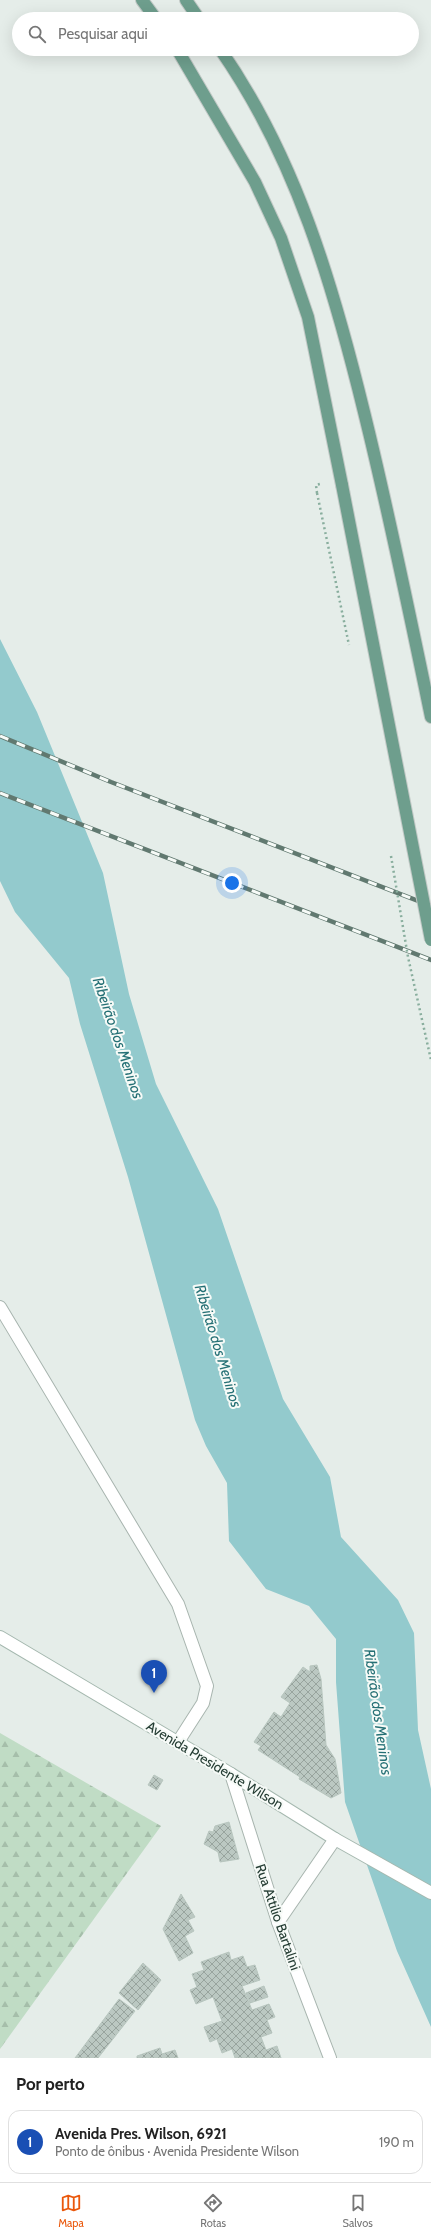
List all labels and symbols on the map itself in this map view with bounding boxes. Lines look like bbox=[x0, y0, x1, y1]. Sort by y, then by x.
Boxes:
your location bbox=[222, 873, 242, 893]
water label: Ribeirão dos Meninos bbox=[89, 975, 147, 1101]
water label: Ribeirão dos Meninos bbox=[191, 1282, 245, 1410]
water label: Ribeirão dos Meninos bbox=[360, 1648, 396, 1776]
pin: 1 bbox=[141, 1660, 167, 1693]
street label: Avenida Presidente Wilson bbox=[143, 1717, 287, 1813]
street label: Rua Attilio Bartalini bbox=[251, 1861, 305, 1973]

